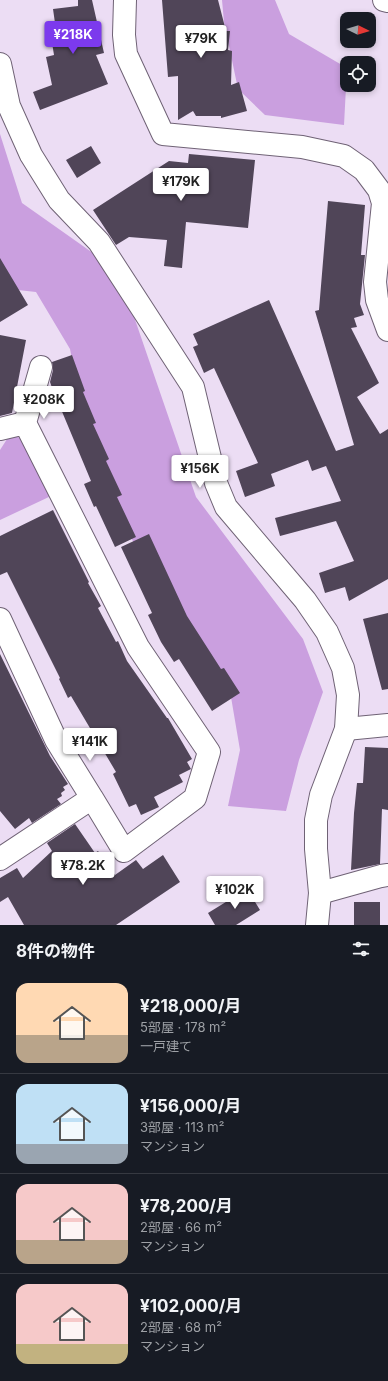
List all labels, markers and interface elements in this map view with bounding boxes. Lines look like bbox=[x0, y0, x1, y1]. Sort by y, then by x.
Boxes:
north arrow bbox=[340, 12, 376, 48]
map controls bbox=[340, 12, 376, 92]
pin: ¥218K bbox=[45, 21, 101, 55]
pin: ¥79K bbox=[177, 25, 225, 59]
text: ¥218K bbox=[53, 26, 93, 42]
text: ¥79K bbox=[185, 30, 217, 46]
button: locate bbox=[340, 56, 376, 92]
pin: ¥179K bbox=[153, 168, 209, 202]
text: ¥179K bbox=[162, 173, 200, 189]
pin: ¥208K bbox=[16, 386, 72, 420]
text: ¥208K bbox=[23, 391, 65, 407]
pin: ¥156K bbox=[172, 455, 228, 489]
text: ¥156K bbox=[180, 460, 220, 476]
pin: ¥141K bbox=[62, 728, 118, 762]
text: ¥141K bbox=[72, 733, 108, 749]
pin: ¥78.2K bbox=[50, 852, 116, 886]
text: ¥78.2K bbox=[61, 857, 105, 873]
pin: ¥102K bbox=[207, 876, 263, 910]
text: ¥102K bbox=[215, 881, 255, 897]
icon: filters bbox=[350, 938, 372, 960]
text: 8件の物件 bbox=[16, 941, 95, 961]
text: ¥218,000/月 bbox=[140, 996, 242, 1016]
icon: home bbox=[48, 999, 96, 1047]
text: 5部屋 · 178 m² bbox=[140, 1019, 226, 1035]
text: 一戸建て bbox=[140, 1038, 192, 1054]
text: ¥156,000/月 bbox=[140, 1096, 242, 1116]
icon: home bbox=[48, 1100, 96, 1148]
text: 3部屋 · 113 m² bbox=[140, 1119, 224, 1135]
text: マンション bbox=[140, 1138, 205, 1154]
text: ¥78,200/月 bbox=[140, 1196, 233, 1216]
icon: home bbox=[48, 1200, 96, 1248]
text: 2部屋 · 66 m² bbox=[140, 1219, 222, 1235]
text: マンション bbox=[140, 1238, 205, 1254]
text: ¥102,000/月 bbox=[140, 1296, 242, 1316]
icon: home bbox=[48, 1300, 96, 1348]
text: 2部屋 · 68 m² bbox=[140, 1319, 222, 1335]
text: マンション bbox=[140, 1338, 205, 1354]

